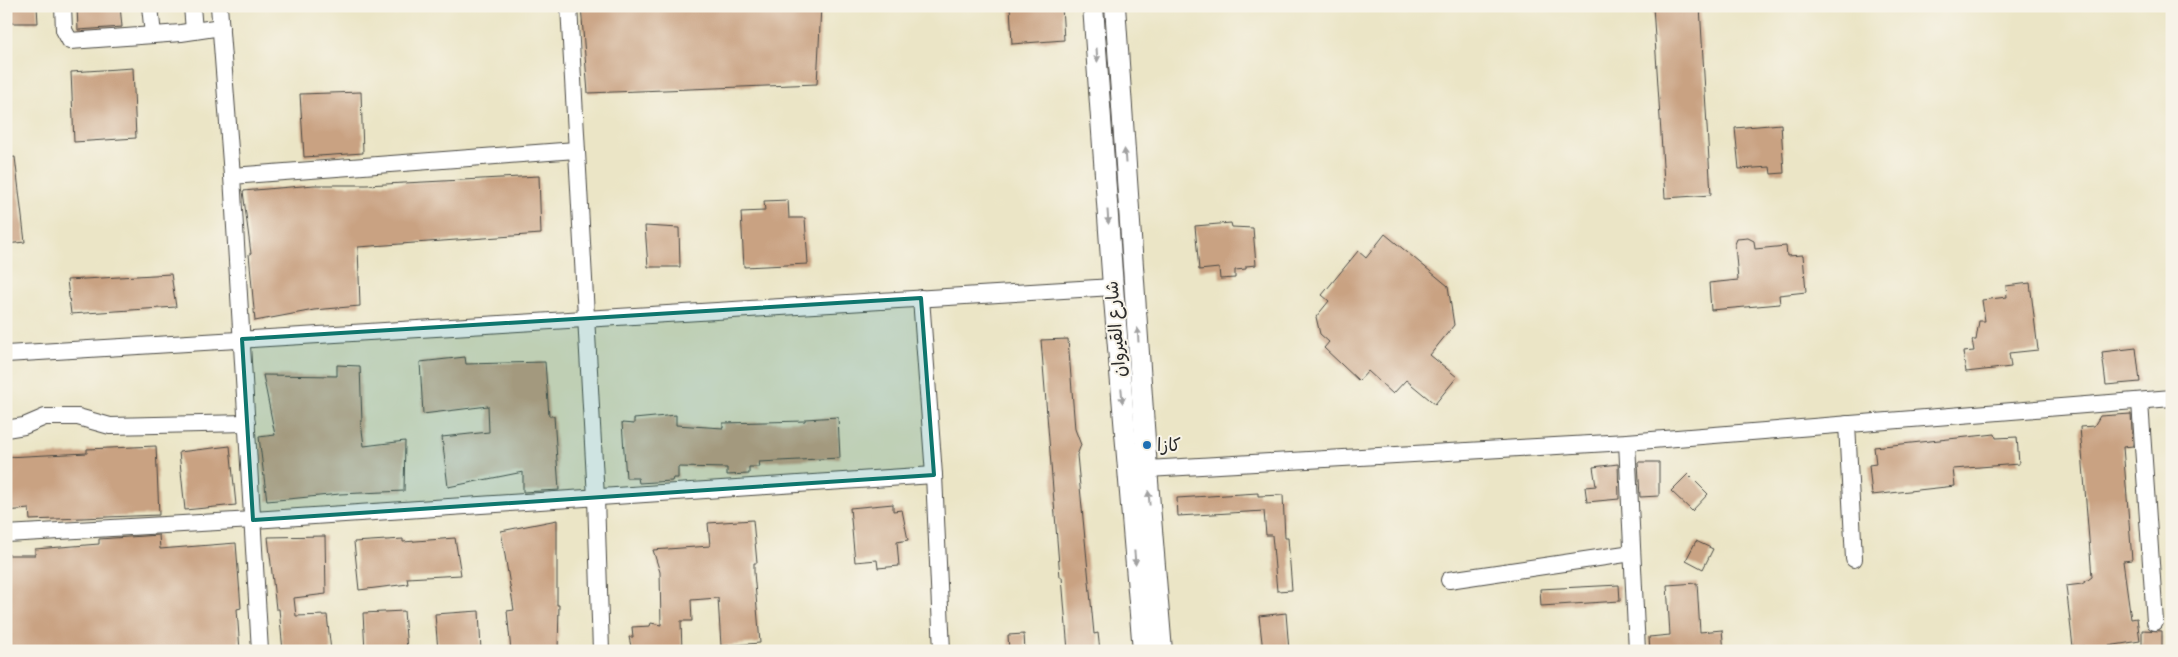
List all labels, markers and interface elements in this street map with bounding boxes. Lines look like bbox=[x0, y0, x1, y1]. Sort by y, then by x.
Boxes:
one-way arrow bbox=[1093, 47, 1101, 63]
one-way arrow bbox=[1121, 148, 1129, 164]
one-way arrow bbox=[1104, 209, 1112, 225]
street label: شارع القيروان bbox=[1100, 280, 1132, 378]
one-way arrow bbox=[1133, 327, 1141, 343]
one-way arrow bbox=[1118, 389, 1126, 405]
place label: كازا bbox=[1157, 434, 1181, 457]
marker: كازا bbox=[1141, 439, 1153, 451]
one-way arrow bbox=[1145, 489, 1153, 505]
one-way arrow bbox=[1131, 551, 1139, 567]

